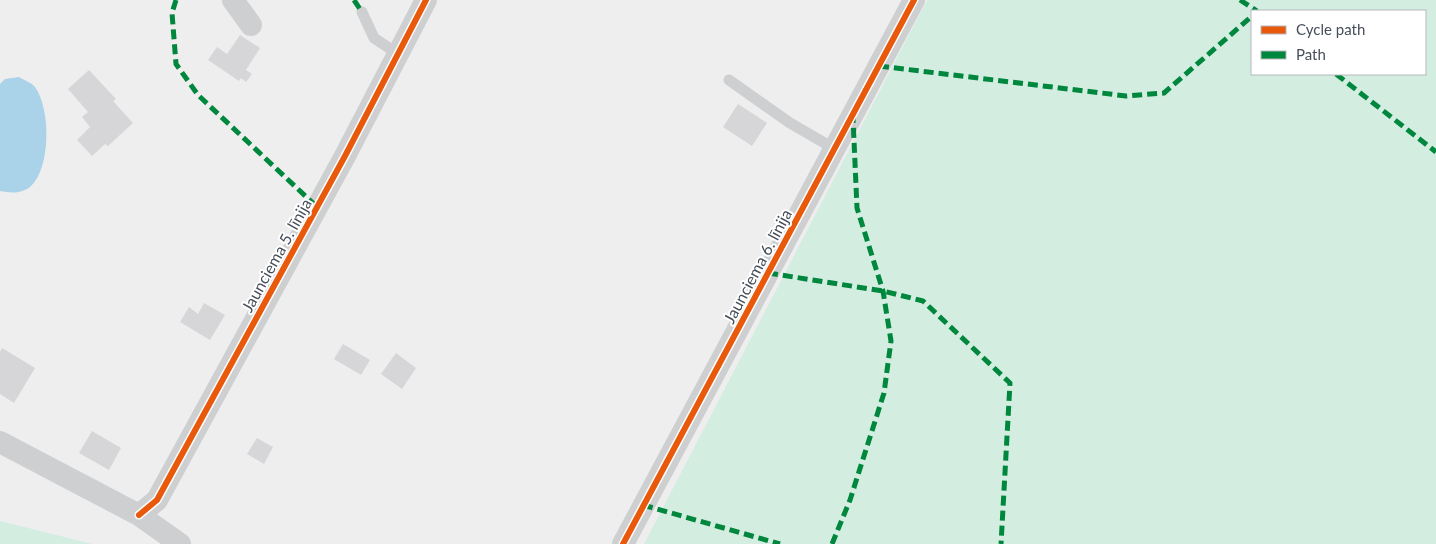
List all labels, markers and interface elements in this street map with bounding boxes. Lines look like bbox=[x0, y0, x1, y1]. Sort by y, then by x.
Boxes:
legend bbox=[1251, 10, 1426, 75]
text: Cycle path bbox=[1296, 20, 1365, 38]
text: Path bbox=[1296, 45, 1326, 63]
street label: Jaunciema 5. līnija bbox=[237, 195, 315, 315]
street label: Jaunciema 6. līnija bbox=[719, 206, 795, 326]

